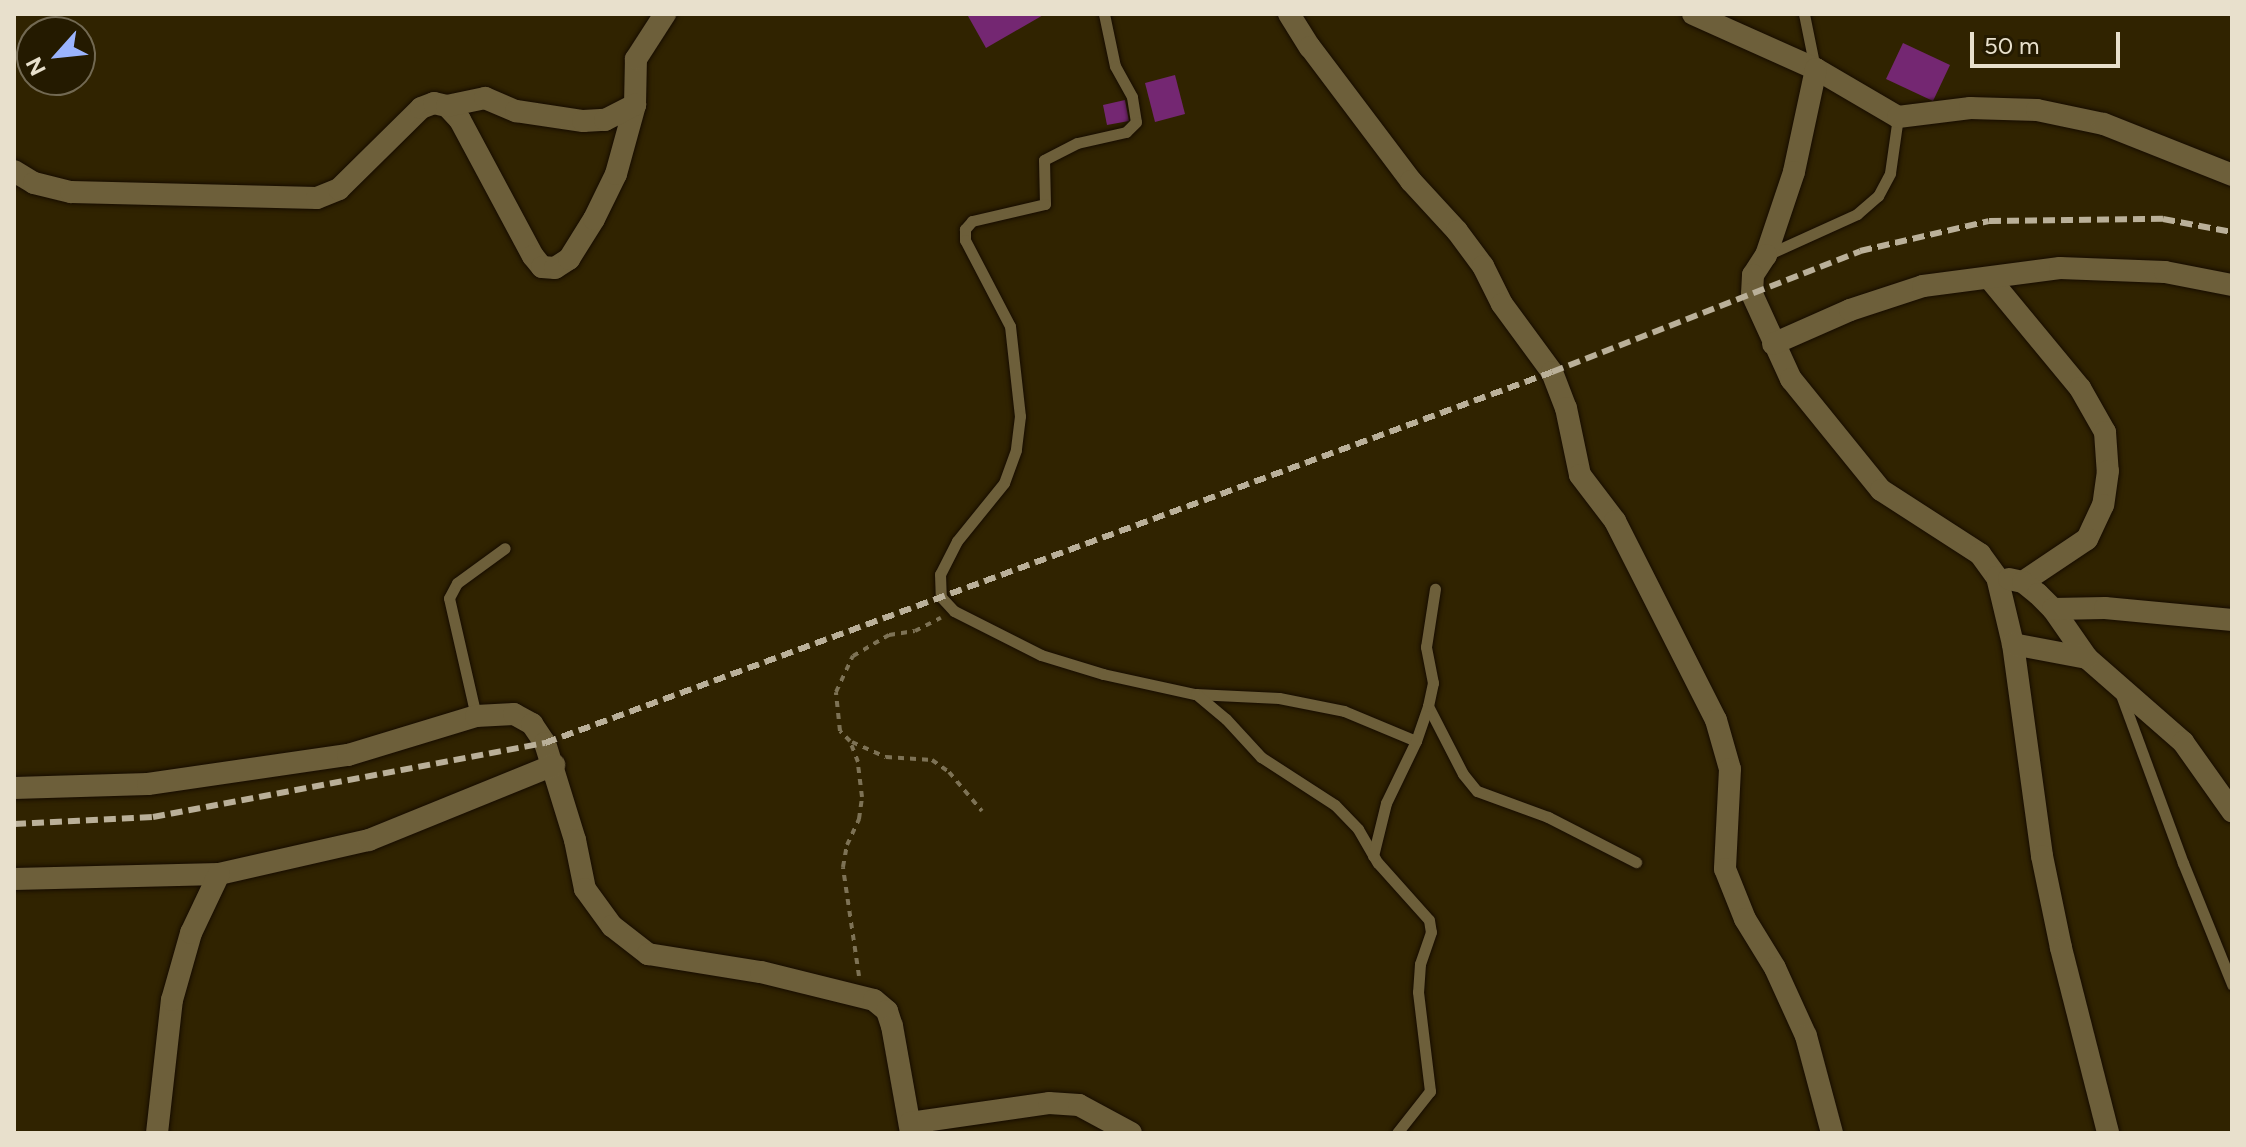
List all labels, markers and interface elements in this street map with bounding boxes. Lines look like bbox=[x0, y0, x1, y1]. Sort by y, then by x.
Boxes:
north arrow bbox=[16, 16, 96, 96]
scale bar bbox=[1974, 16, 2124, 66]
text: 50 m bbox=[1984, 31, 2040, 60]
text: N bbox=[20, 53, 52, 80]

